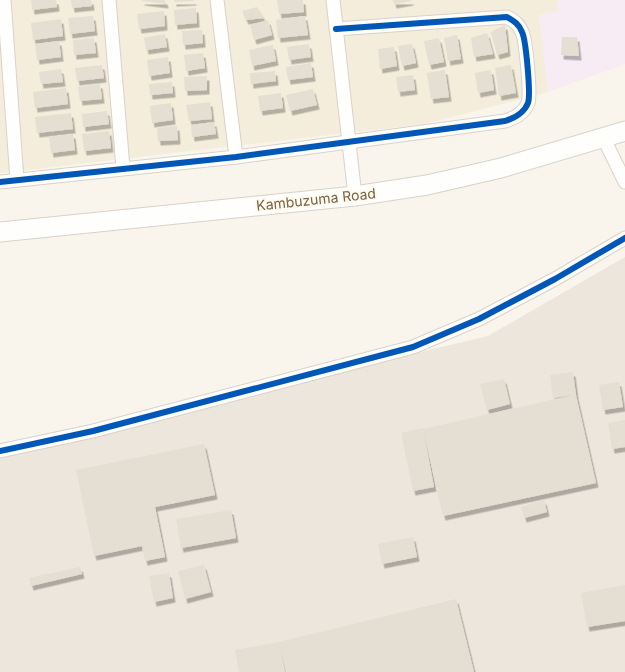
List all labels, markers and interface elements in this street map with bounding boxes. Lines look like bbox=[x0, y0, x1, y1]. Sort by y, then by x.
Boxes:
street label: Kambuzuma Road bbox=[255, 184, 377, 214]

